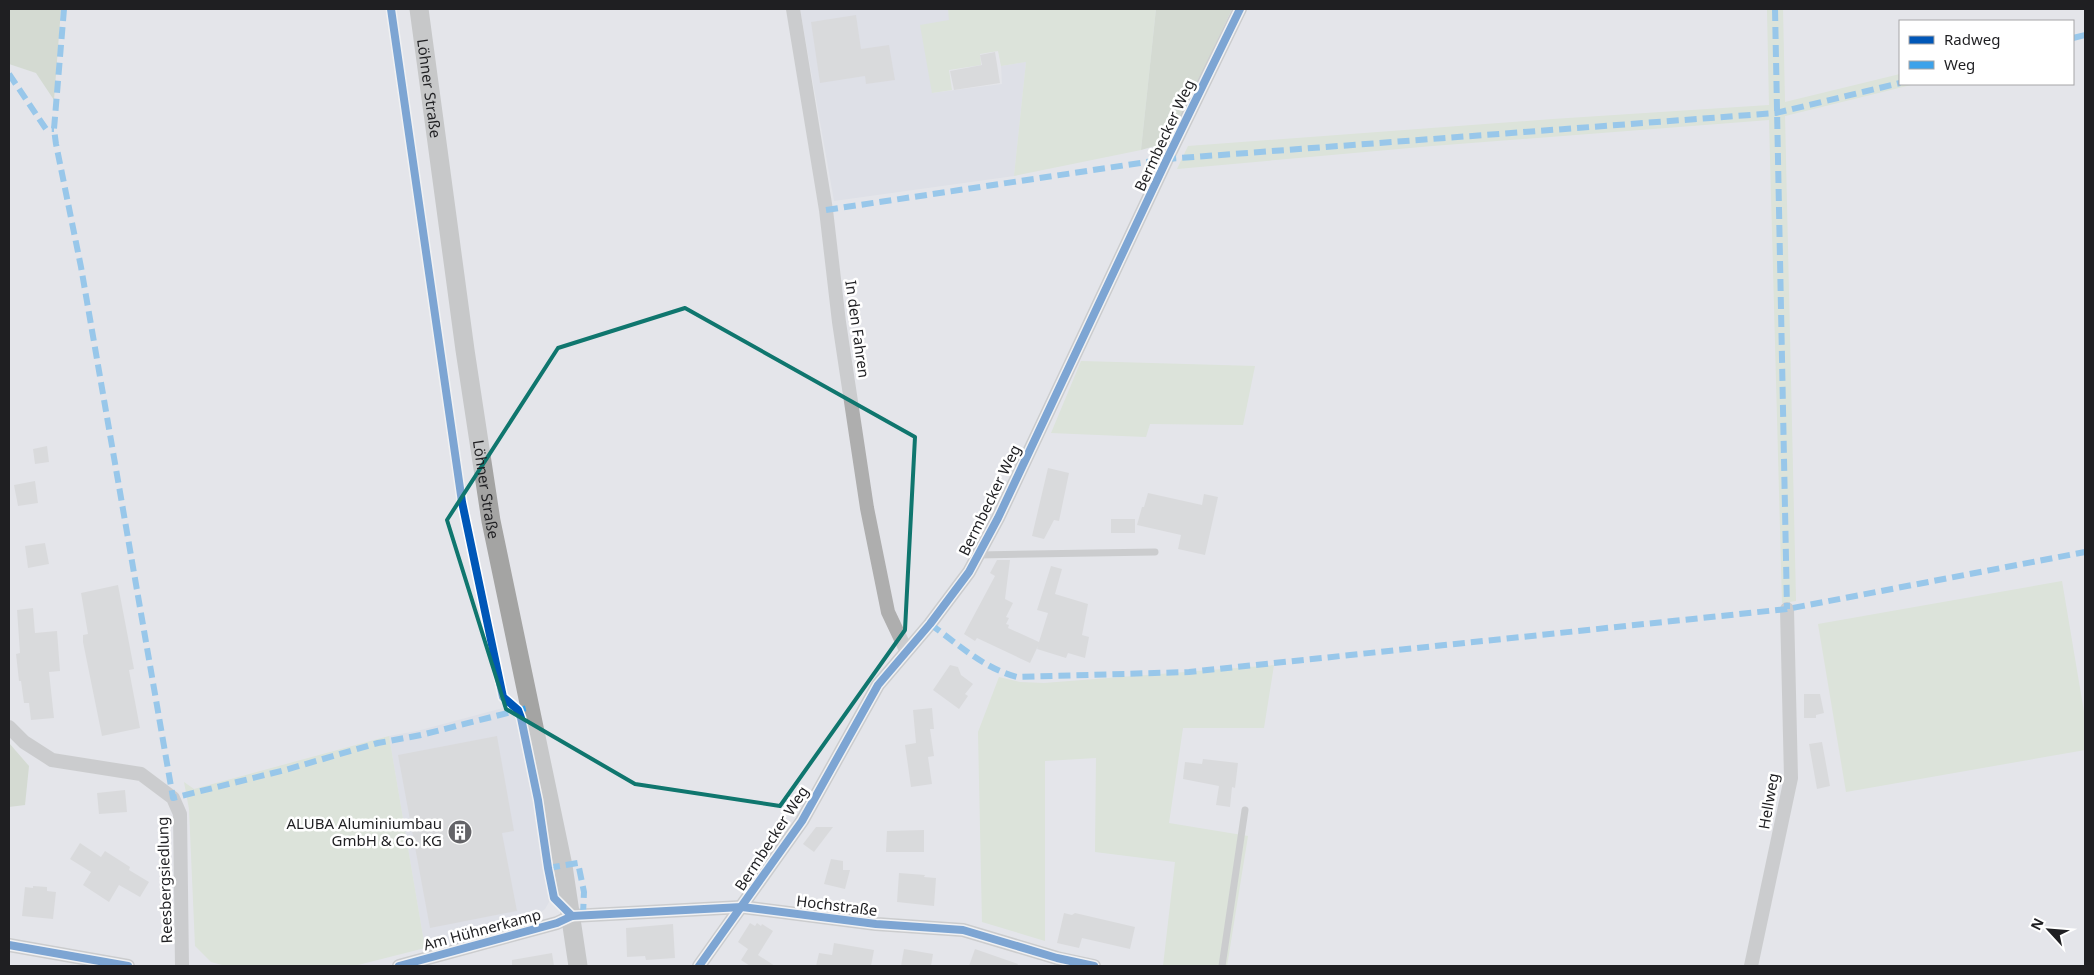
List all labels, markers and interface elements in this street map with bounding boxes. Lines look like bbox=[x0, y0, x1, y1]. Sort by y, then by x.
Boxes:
legend bbox=[1899, 20, 2074, 85]
text: Radweg bbox=[1944, 29, 2000, 49]
street label: Löhner Straße bbox=[413, 37, 446, 139]
text: Weg bbox=[1944, 54, 1975, 74]
street label: Bermbecker Weg bbox=[1129, 76, 1199, 194]
street label: In den Fahren bbox=[841, 279, 875, 379]
street label: Löhner Straße bbox=[469, 438, 504, 541]
street label: Bermbecker Weg bbox=[953, 441, 1025, 559]
street label: Hellweg bbox=[1753, 771, 1783, 831]
street label: Bermbecker Weg bbox=[730, 782, 812, 894]
place label: ALUBA Aluminiumbau GmbH & Co. KG bbox=[287, 813, 442, 850]
street label: Reesbergsiedlung bbox=[152, 816, 176, 944]
building icon: ALUBA Aluminiumbau GmbH & Co. KG bbox=[447, 819, 473, 845]
street label: Hochstraße bbox=[795, 890, 879, 920]
street label: Am Hühnerkamp bbox=[421, 904, 543, 954]
north arrow bbox=[2024, 905, 2074, 955]
text: N bbox=[2026, 915, 2048, 933]

